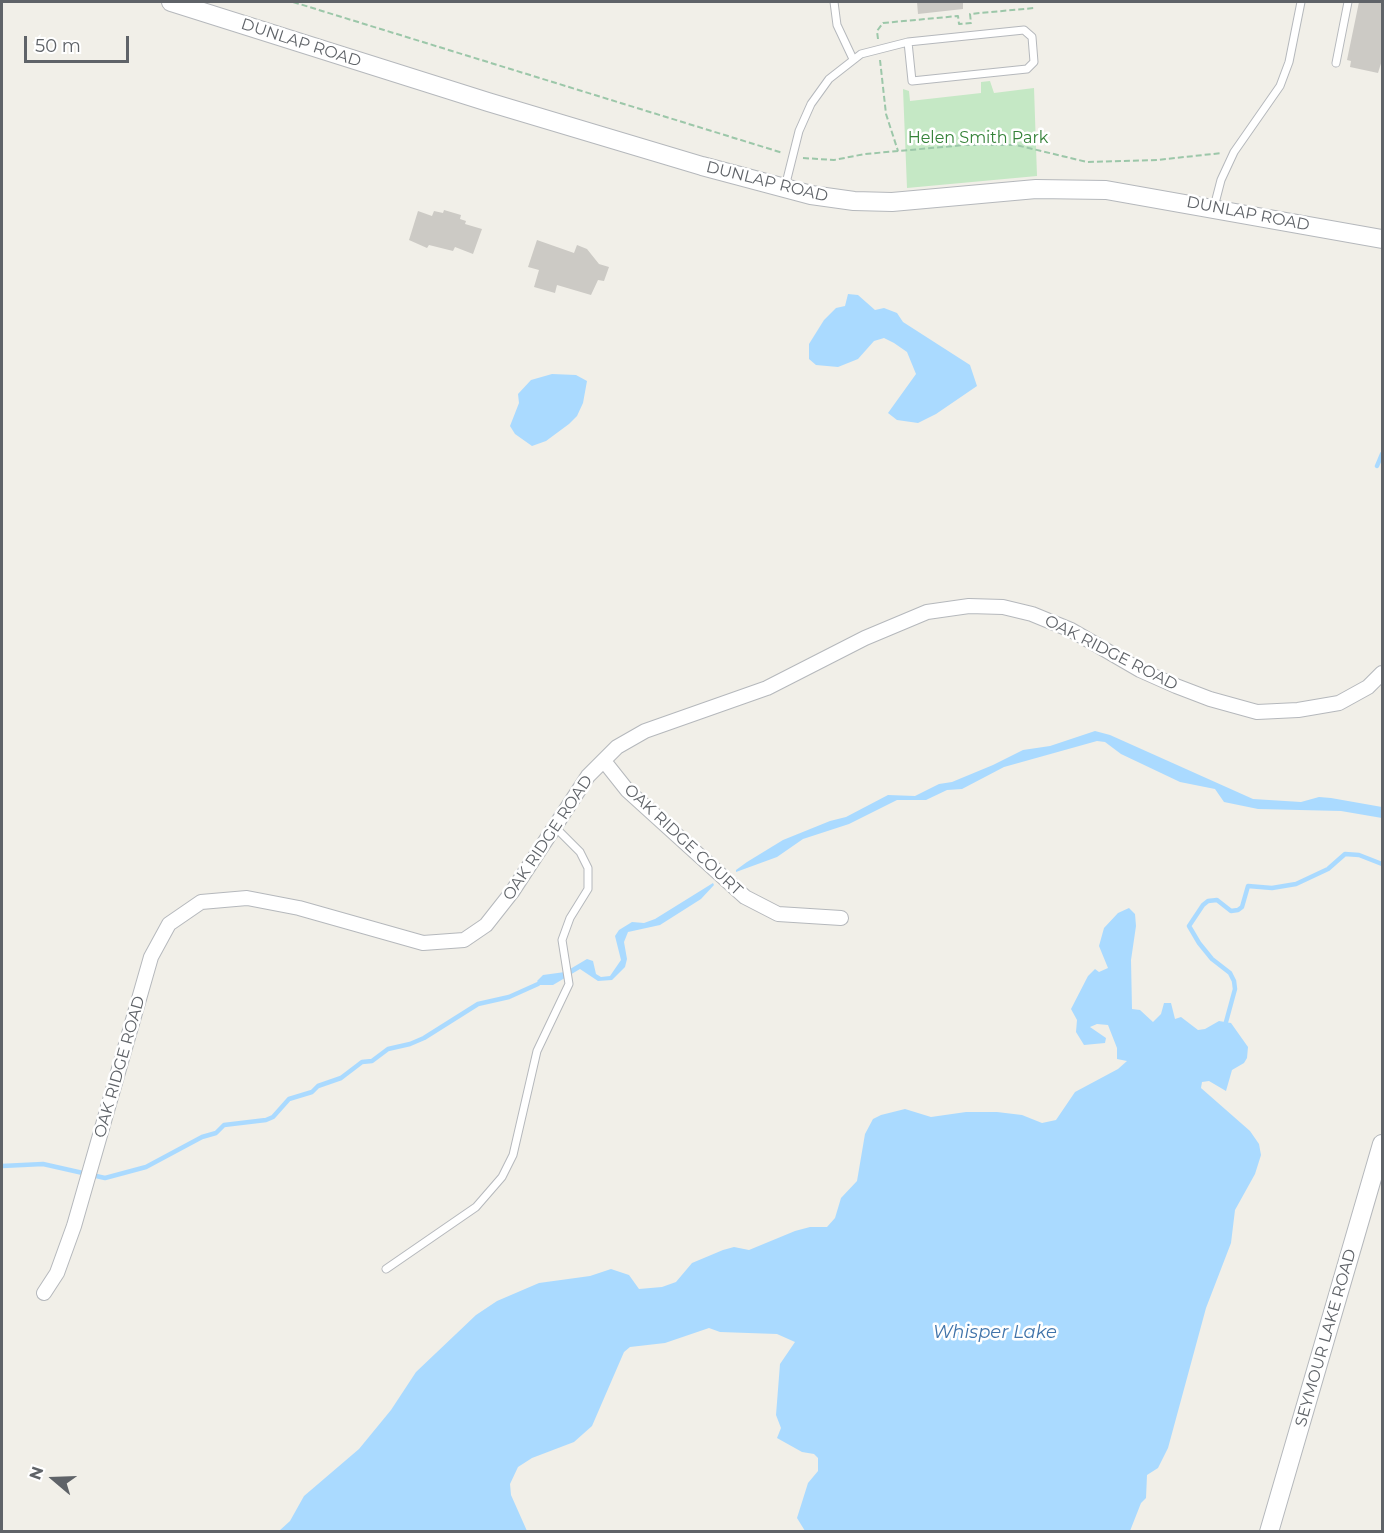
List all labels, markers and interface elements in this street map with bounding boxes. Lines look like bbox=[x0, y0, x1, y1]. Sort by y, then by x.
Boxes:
street label: DUNLAP ROAD bbox=[239, 15, 363, 71]
scale bar bbox=[27, 24, 132, 62]
text: 50 m bbox=[35, 35, 81, 57]
park label: Helen Smith Park bbox=[908, 128, 1048, 148]
street label: DUNLAP ROAD bbox=[704, 158, 830, 206]
street label: DUNLAP ROAD bbox=[1185, 193, 1311, 235]
street label: OAK RIDGE ROAD bbox=[1041, 611, 1181, 695]
street label: OAK RIDGE ROAD bbox=[499, 772, 597, 904]
street label: OAK RIDGE COURT bbox=[620, 780, 746, 900]
street label: OAK RIDGE ROAD bbox=[91, 994, 149, 1140]
street label: SEYMOUR LAKE ROAD bbox=[1291, 1247, 1361, 1429]
water label: Whisper Lake bbox=[933, 1322, 1057, 1344]
north arrow bbox=[24, 1449, 84, 1509]
text: N bbox=[25, 1464, 48, 1482]

